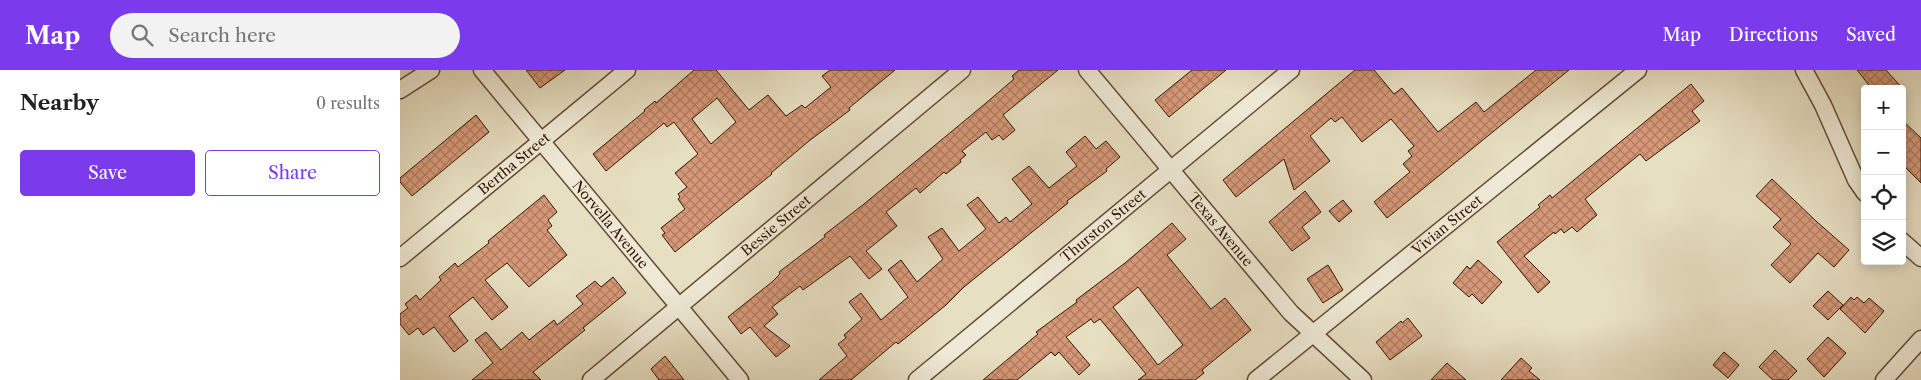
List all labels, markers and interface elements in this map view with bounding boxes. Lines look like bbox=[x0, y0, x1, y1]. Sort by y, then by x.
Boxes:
search box bbox=[110, 13, 460, 58]
text: Map bbox=[25, 21, 80, 50]
icon: search bbox=[128, 21, 156, 49]
text: Search here bbox=[168, 24, 276, 47]
text: Map bbox=[1662, 24, 1701, 46]
text: Directions bbox=[1729, 24, 1818, 46]
text: Saved bbox=[1846, 24, 1896, 46]
map controls bbox=[1861, 85, 1906, 265]
button: + bbox=[1861, 85, 1906, 130]
text: Nearby bbox=[20, 90, 99, 115]
text: 0 results bbox=[316, 93, 380, 113]
street label: Bertha Street bbox=[474, 129, 554, 199]
button: − bbox=[1861, 130, 1906, 175]
button: Save bbox=[20, 150, 195, 196]
button: Share bbox=[205, 150, 380, 196]
button: locate bbox=[1861, 175, 1906, 220]
street label: Norvella Avenue bbox=[569, 177, 653, 272]
street label: Thurston Street bbox=[1057, 185, 1150, 266]
street label: Texas Avenue bbox=[1185, 189, 1257, 270]
street label: Bessie Street bbox=[737, 191, 815, 260]
street label: Vivian Street bbox=[1407, 191, 1486, 260]
button: layers bbox=[1861, 220, 1906, 265]

